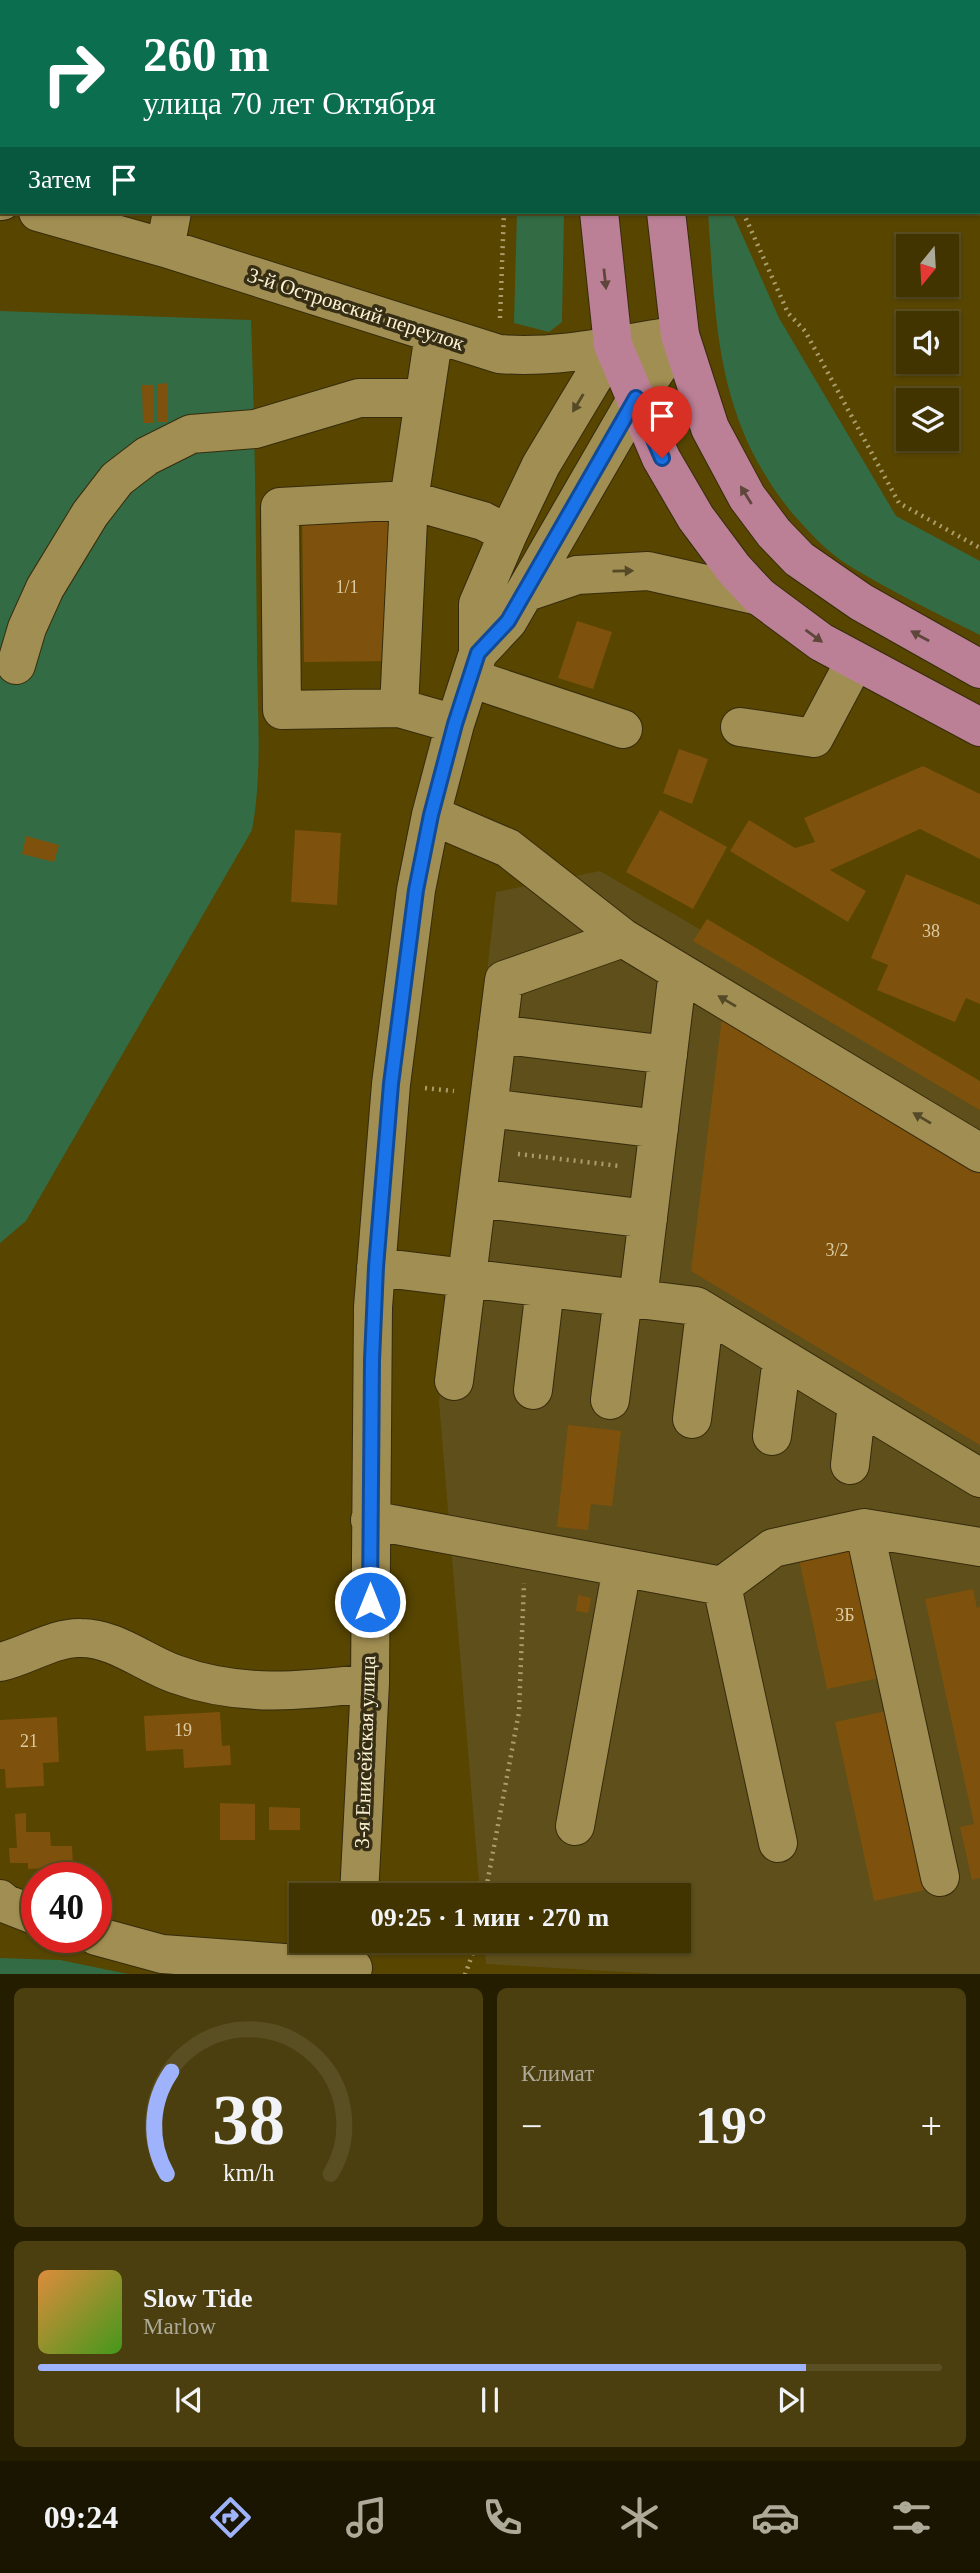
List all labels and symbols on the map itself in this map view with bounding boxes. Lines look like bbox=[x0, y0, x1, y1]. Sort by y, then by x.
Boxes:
north arrow bbox=[896, 234, 959, 298]
street label: 3-й Островский переулок bbox=[245, 263, 468, 356]
one-way arrow bbox=[599, 268, 610, 290]
pin bbox=[632, 386, 692, 458]
one-way arrow bbox=[572, 394, 584, 413]
one-way arrow bbox=[740, 485, 753, 504]
one-way arrow bbox=[613, 566, 635, 577]
house number: 1/1 bbox=[335, 577, 359, 597]
one-way arrow bbox=[805, 629, 823, 643]
one-way arrow bbox=[911, 630, 930, 642]
house number: 38 bbox=[922, 921, 940, 941]
one-way arrow bbox=[717, 994, 736, 1007]
one-way arrow bbox=[912, 1112, 931, 1124]
house number: 3/2 bbox=[825, 1240, 849, 1260]
position arrow bbox=[333, 1565, 407, 1639]
house number: 3Б bbox=[835, 1605, 855, 1625]
street label: 3-я Енисейская улица bbox=[350, 1654, 380, 1849]
house number: 19 bbox=[174, 1720, 192, 1740]
house number: 21 bbox=[20, 1731, 38, 1751]
speed limit sign: 40 bbox=[21, 1862, 112, 1953]

